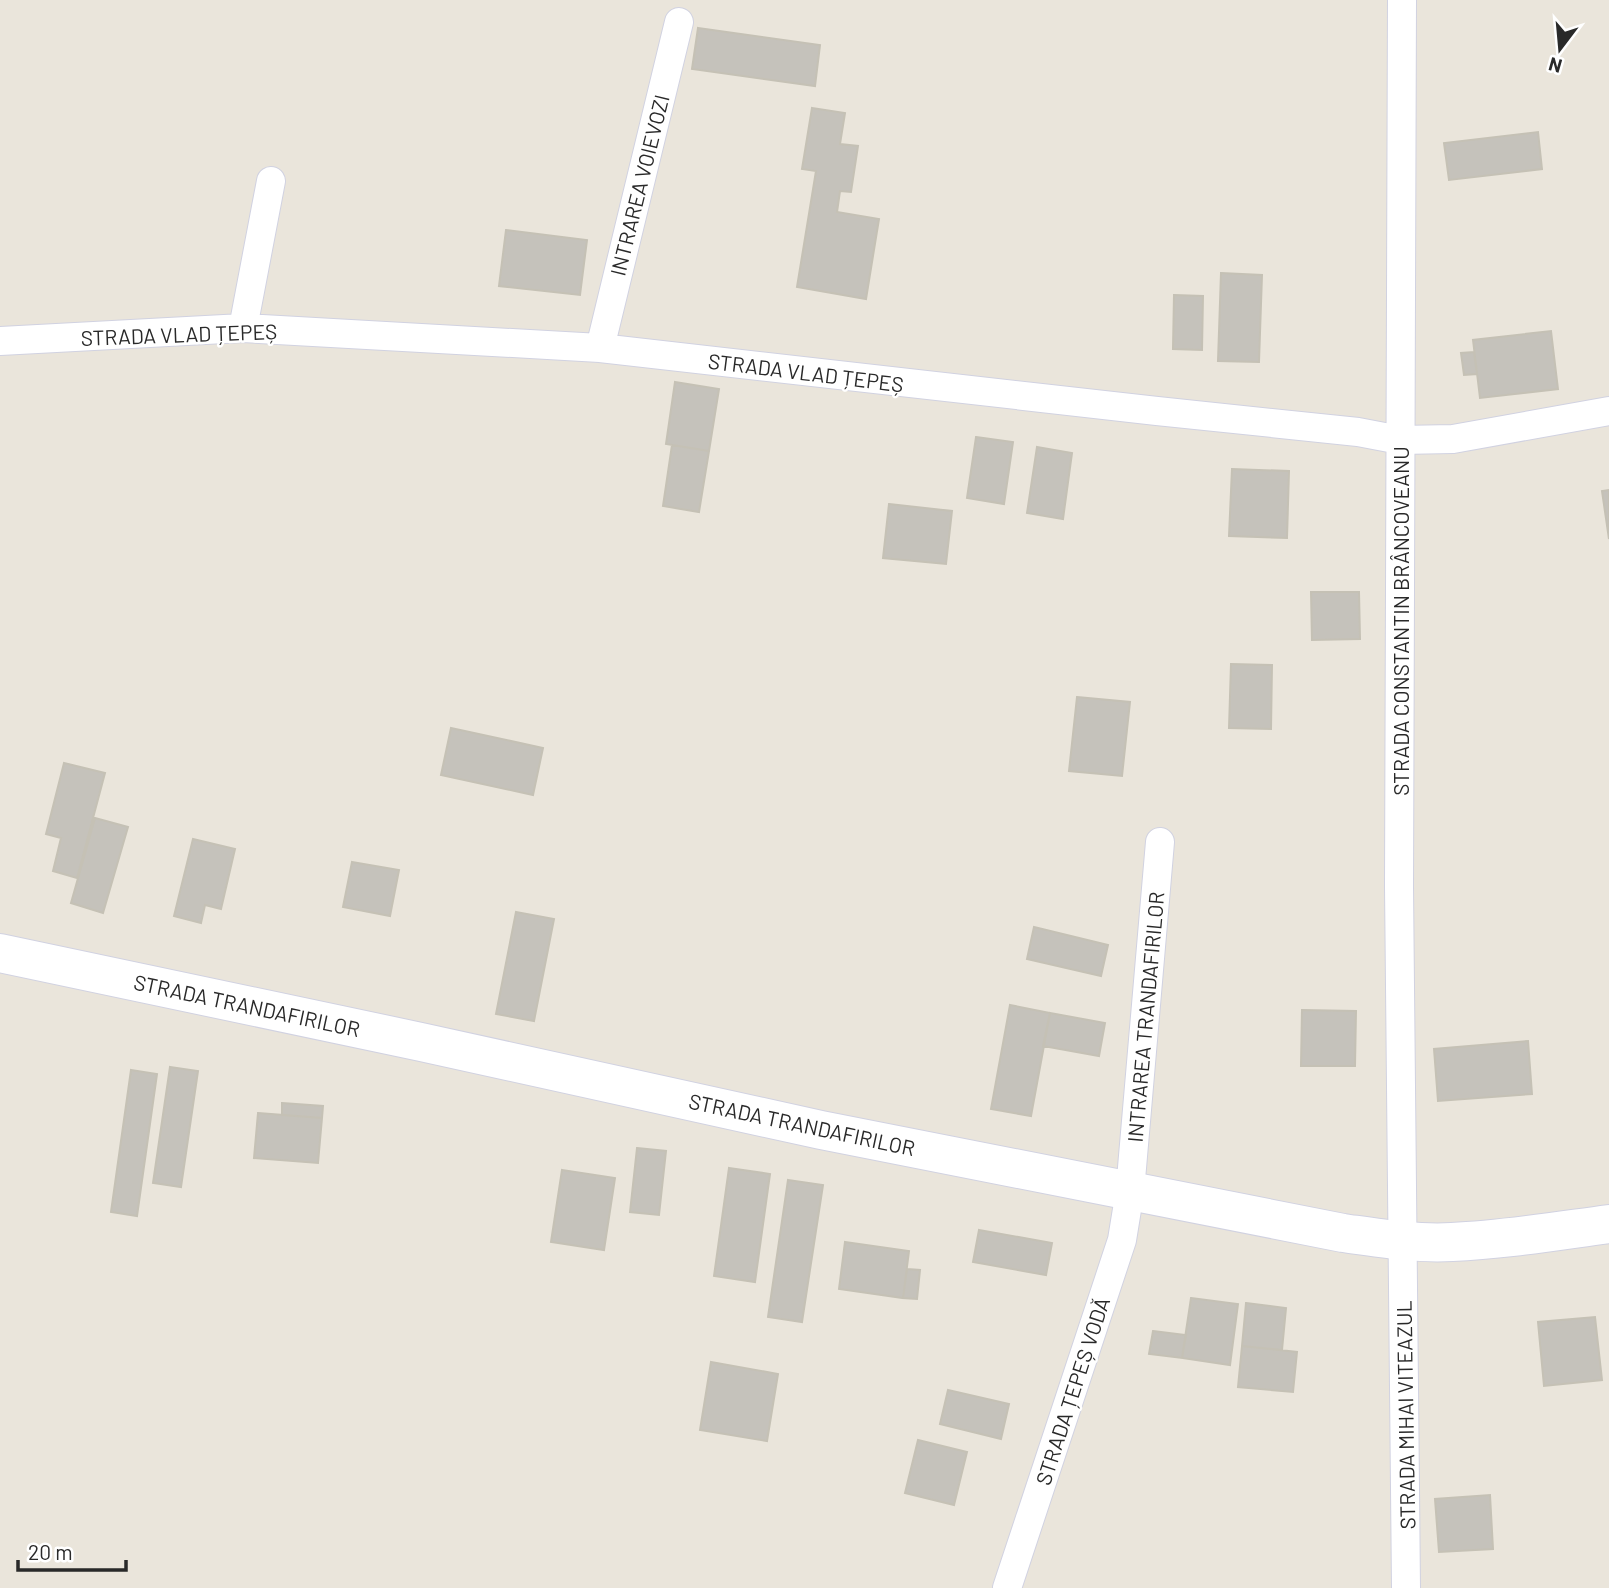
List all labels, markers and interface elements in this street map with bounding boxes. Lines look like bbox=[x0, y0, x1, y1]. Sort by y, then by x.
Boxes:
north arrow bbox=[1525, 14, 1595, 84]
text: N bbox=[1546, 53, 1564, 79]
street label: INTRAREA VOIEVOZI bbox=[604, 92, 674, 278]
street label: STRADA VLAD ȚEPEȘ bbox=[80, 318, 278, 350]
street label: STRADA VLAD ȚEPEȘ bbox=[707, 348, 905, 396]
street label: STRADA CONSTANTIN BRÂNCOVEANU bbox=[1388, 446, 1413, 796]
street label: INTRAREA TRANDAFIRILOR bbox=[1122, 891, 1168, 1143]
street label: STRADA TRANDAFIRILOR bbox=[132, 969, 362, 1041]
street label: STRADA TRANDAFIRILOR bbox=[687, 1088, 917, 1160]
street label: STRADA ȚEPEȘ VODĂ bbox=[1030, 1294, 1114, 1488]
street label: STRADA MIHAI VITEAZUL bbox=[1391, 1300, 1419, 1530]
scale bar bbox=[18, 1528, 126, 1572]
text: 20 m bbox=[28, 1539, 73, 1564]

